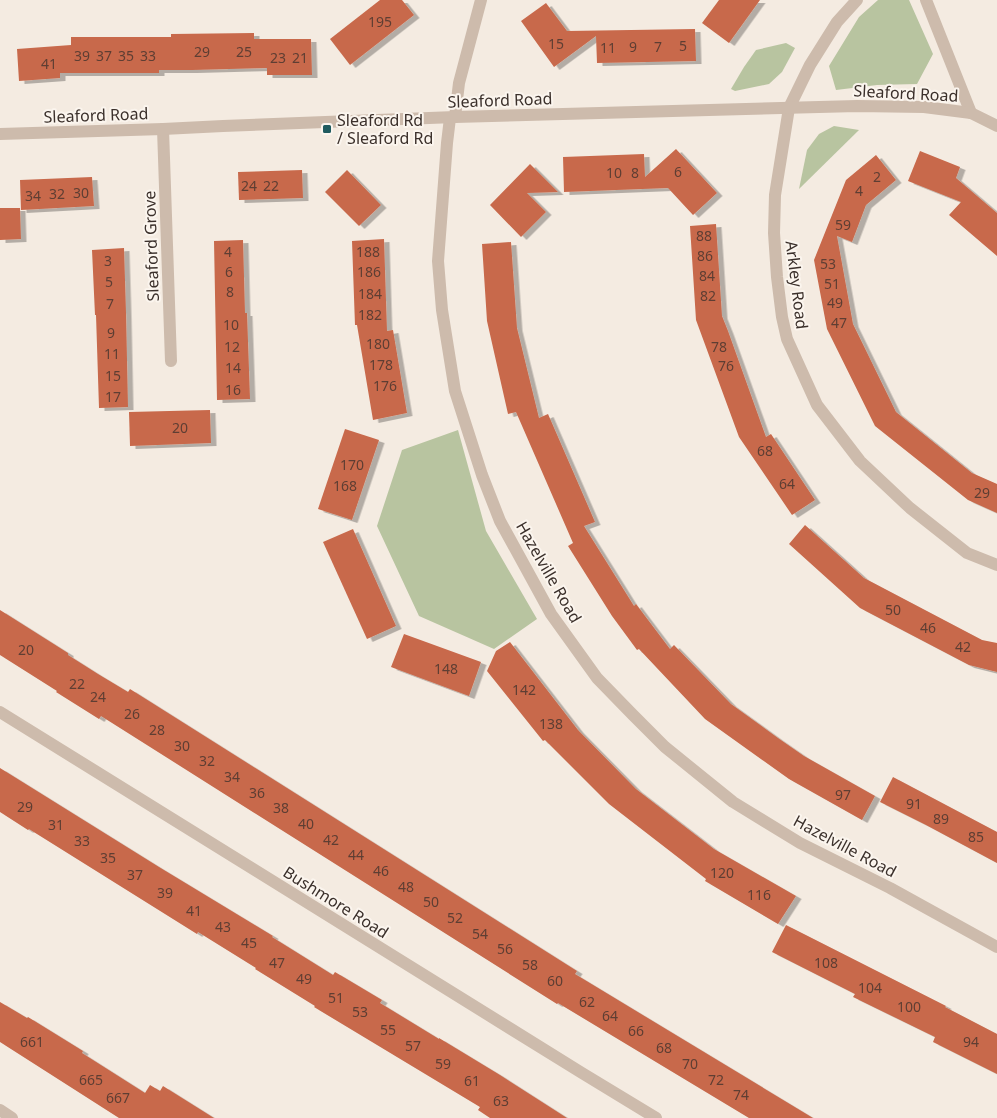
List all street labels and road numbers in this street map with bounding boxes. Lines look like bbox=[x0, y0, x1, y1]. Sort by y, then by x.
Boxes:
street label: Sleaford Road bbox=[853, 79, 959, 107]
street label: Sleaford Road bbox=[447, 87, 553, 113]
street label: Sleaford Road bbox=[43, 102, 149, 128]
street label: Sleaford Grove bbox=[138, 190, 164, 302]
street label: Arkley Road bbox=[781, 239, 813, 331]
street label: Hazelville Road bbox=[511, 517, 587, 627]
street label: Hazelville Road bbox=[790, 810, 900, 882]
street label: Bushmore Road bbox=[279, 861, 393, 943]

